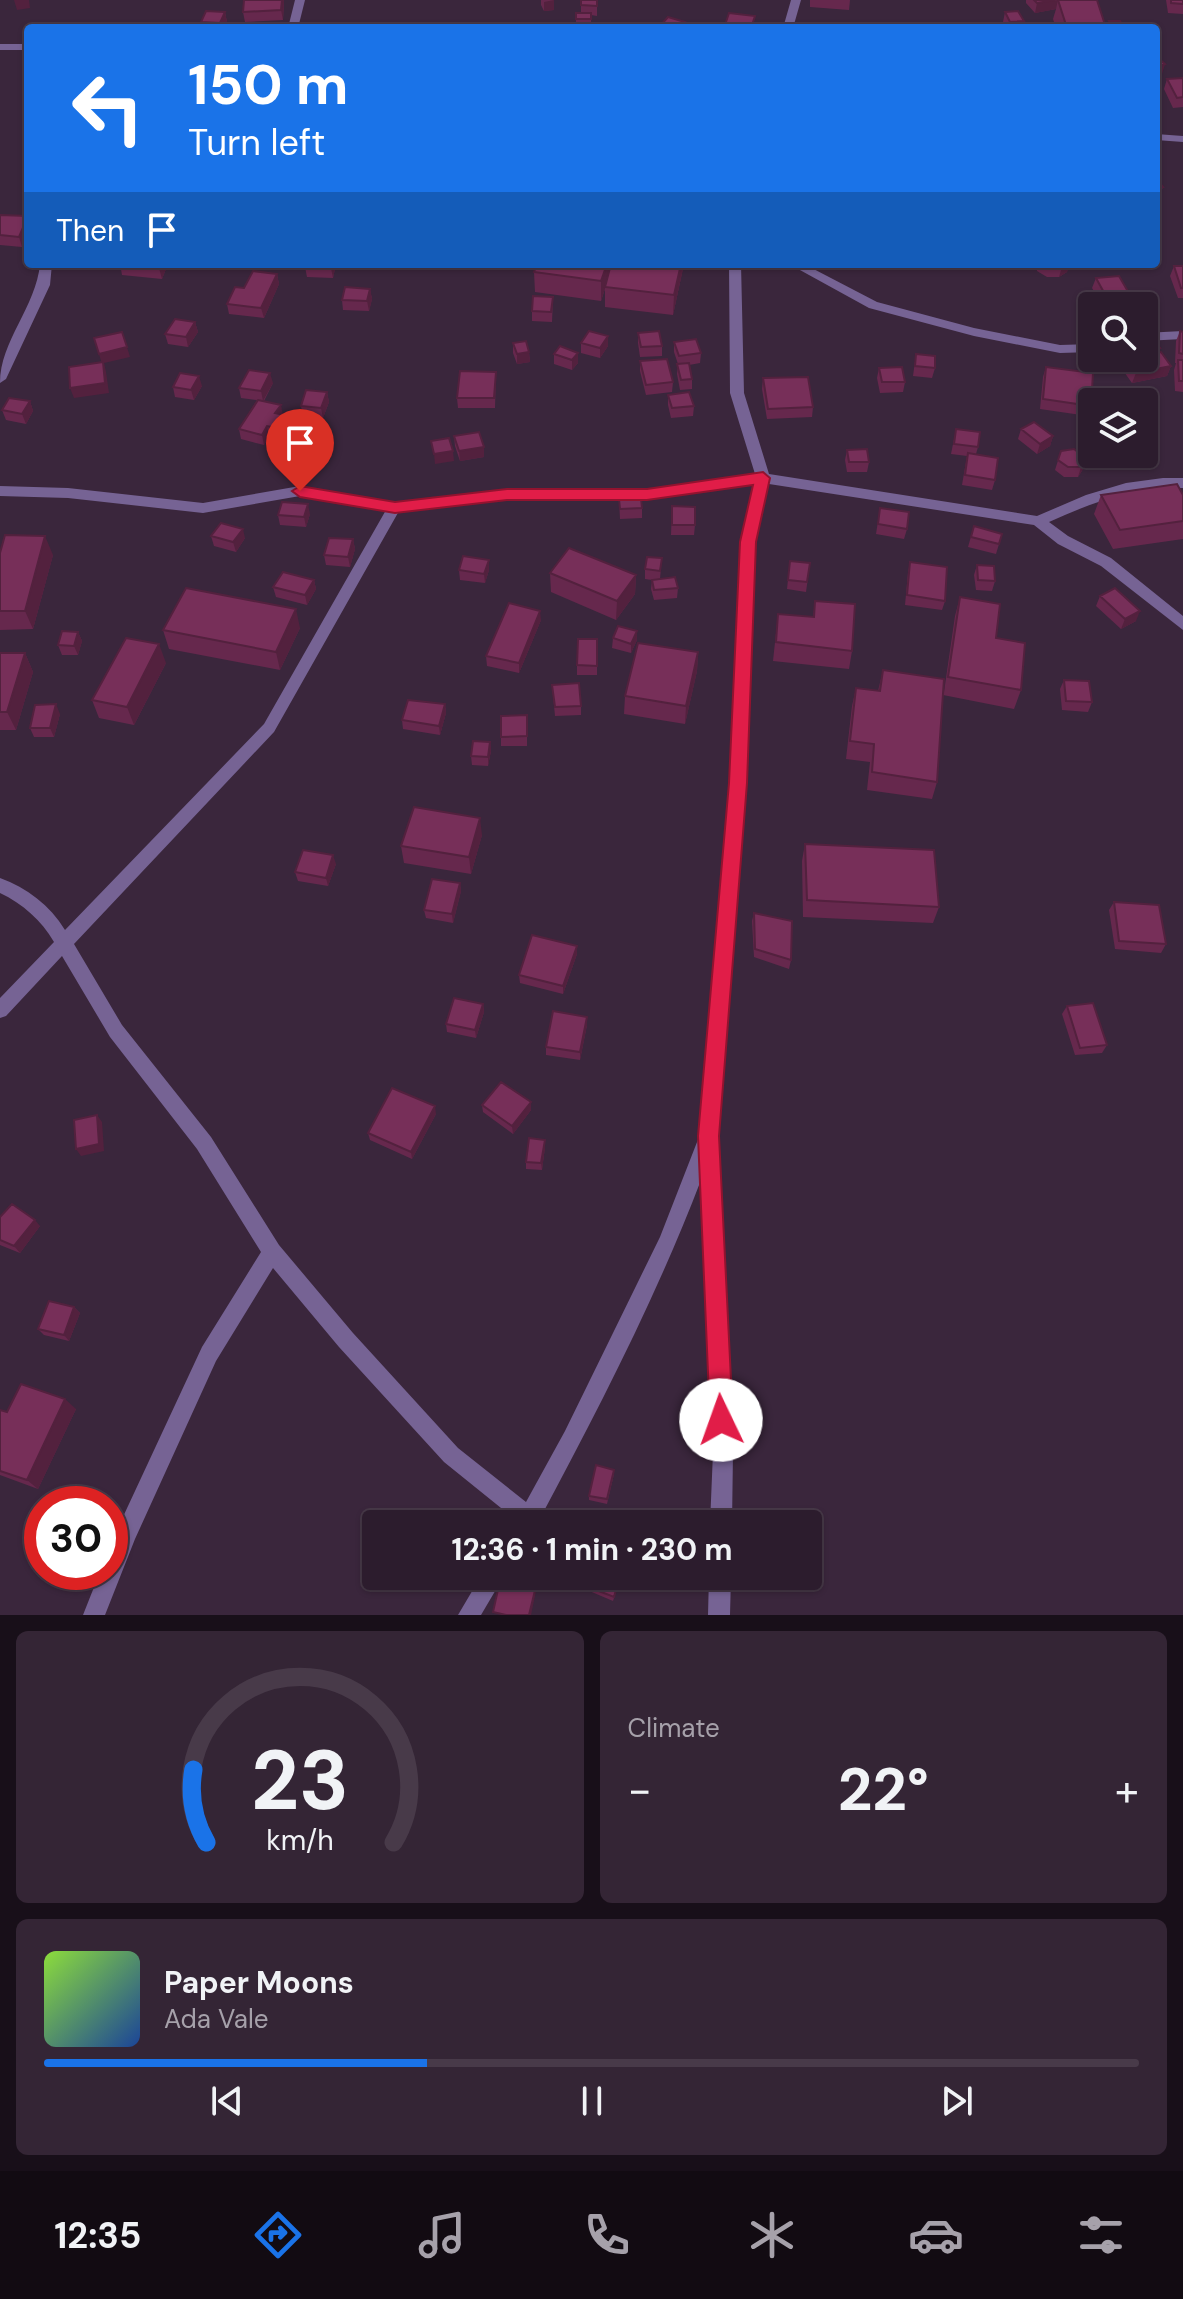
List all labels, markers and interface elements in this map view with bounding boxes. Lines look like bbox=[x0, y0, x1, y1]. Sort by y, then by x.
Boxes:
text: 150 m bbox=[188, 48, 349, 121]
icon: left bbox=[56, 56, 160, 160]
text: Turn left bbox=[188, 119, 325, 166]
icon: arrive bbox=[140, 208, 184, 252]
text: Then bbox=[56, 211, 124, 250]
map controls bbox=[1078, 292, 1158, 468]
button: search bbox=[1078, 292, 1158, 372]
button: layers bbox=[1078, 388, 1158, 468]
pin bbox=[266, 409, 334, 491]
icon: arrive bbox=[278, 421, 322, 465]
position arrow bbox=[679, 1378, 763, 1462]
speed limit sign: 30 bbox=[24, 1486, 128, 1590]
text: 12:36 · 1 min · 230 m bbox=[451, 1530, 733, 1569]
text: Climate bbox=[628, 1711, 720, 1745]
text: 23 bbox=[251, 1726, 349, 1835]
text: 22° bbox=[838, 1750, 929, 1829]
text: − bbox=[628, 1761, 652, 1819]
text: + bbox=[1115, 1761, 1139, 1819]
text: km/h bbox=[266, 1822, 334, 1859]
text: Paper Moons bbox=[164, 1963, 354, 2002]
text: Ada Vale bbox=[164, 2002, 269, 2036]
icon: previous bbox=[205, 2079, 249, 2123]
icon: pause bbox=[570, 2079, 614, 2123]
icon: next bbox=[935, 2079, 979, 2123]
icon: directions bbox=[250, 2207, 306, 2263]
icon: music bbox=[414, 2207, 470, 2263]
icon: phone bbox=[579, 2207, 635, 2263]
icon: climate bbox=[744, 2207, 800, 2263]
icon: car bbox=[908, 2207, 964, 2263]
icon: filters bbox=[1073, 2207, 1129, 2263]
text: 12:35 bbox=[54, 2212, 141, 2259]

